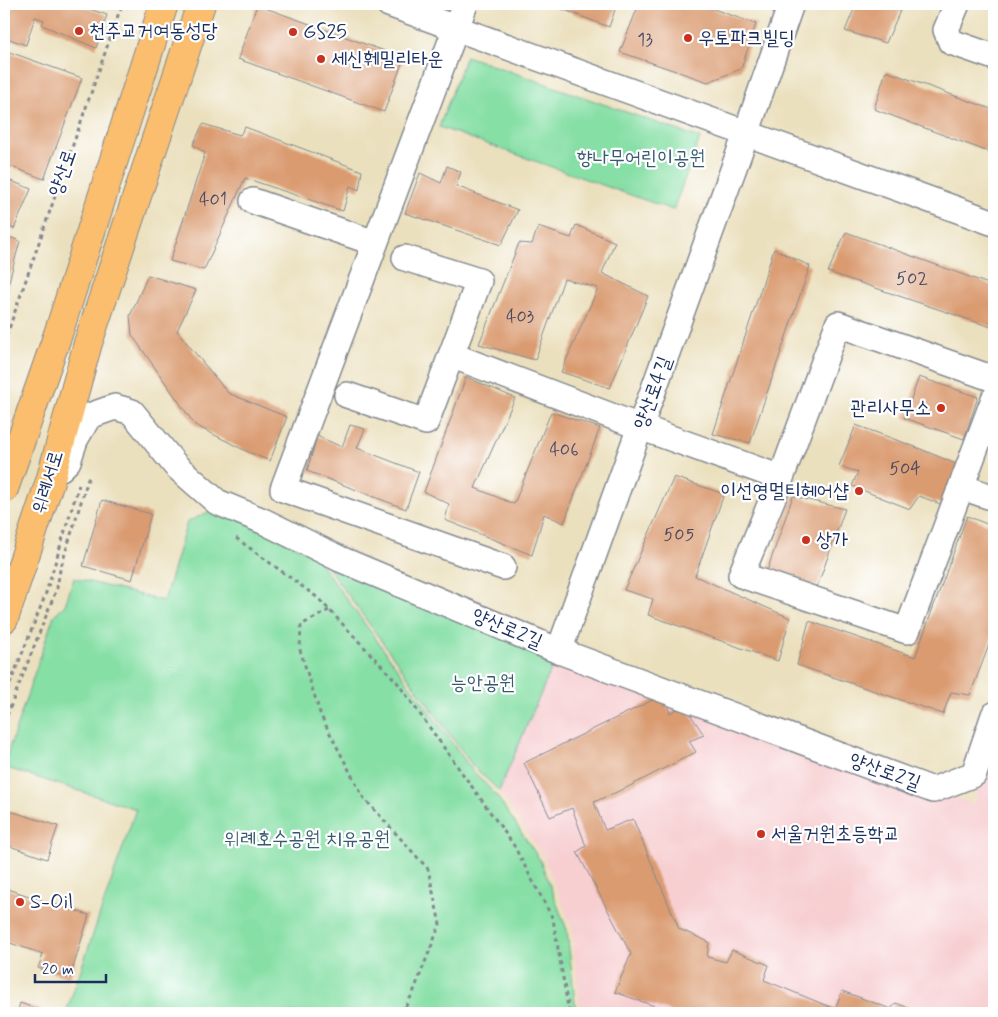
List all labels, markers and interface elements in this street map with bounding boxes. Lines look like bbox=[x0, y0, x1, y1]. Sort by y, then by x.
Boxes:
place label: 천주교거여동성당 bbox=[89, 18, 218, 45]
place label: GS25 bbox=[303, 19, 347, 46]
marker: 천주교거여동성당 bbox=[73, 25, 85, 37]
place label: 우토파크빌딩 bbox=[698, 25, 795, 52]
marker: GS25 bbox=[287, 26, 299, 38]
house number: 13 bbox=[637, 28, 653, 52]
marker: 우토파크빌딩 bbox=[682, 32, 694, 44]
place label: 세신훼밀리타운 bbox=[331, 46, 444, 73]
marker: 세신훼밀리타운 bbox=[315, 53, 327, 65]
park label: 향나무어린이공원 bbox=[577, 145, 705, 172]
street label: 양산로 bbox=[42, 146, 84, 200]
house number: 401 bbox=[199, 188, 227, 212]
house number: 502 bbox=[896, 267, 928, 291]
house number: 403 bbox=[506, 305, 534, 329]
street label: 양산로4길 bbox=[627, 353, 679, 433]
place label: 관리사무소 bbox=[851, 395, 931, 422]
marker: 관리사무소 bbox=[935, 402, 947, 414]
house number: 406 bbox=[549, 438, 579, 462]
street label: 위례서로 bbox=[26, 447, 70, 517]
house number: 504 bbox=[889, 457, 921, 481]
place label: 이선영멀티헤어샵 bbox=[720, 478, 849, 505]
marker: 이선영멀티헤어샵 bbox=[853, 485, 865, 497]
house number: 505 bbox=[663, 523, 695, 547]
place label: 상가 bbox=[816, 527, 848, 554]
marker: 상가 bbox=[800, 534, 812, 546]
street label: 양산로2길 bbox=[468, 602, 546, 656]
park label: 능안공원 bbox=[451, 670, 515, 697]
street label: 양산로2길 bbox=[846, 747, 924, 797]
place label: 서울거원초등학교 bbox=[771, 821, 900, 848]
park label: 위례호수공원 치유공원 bbox=[224, 826, 390, 853]
marker: 서울거원초등학교 bbox=[755, 828, 767, 840]
place label: S-Oil bbox=[30, 889, 73, 916]
marker: S-Oil bbox=[14, 896, 26, 908]
scale bar bbox=[35, 952, 106, 984]
text: 20 m bbox=[42, 960, 74, 980]

